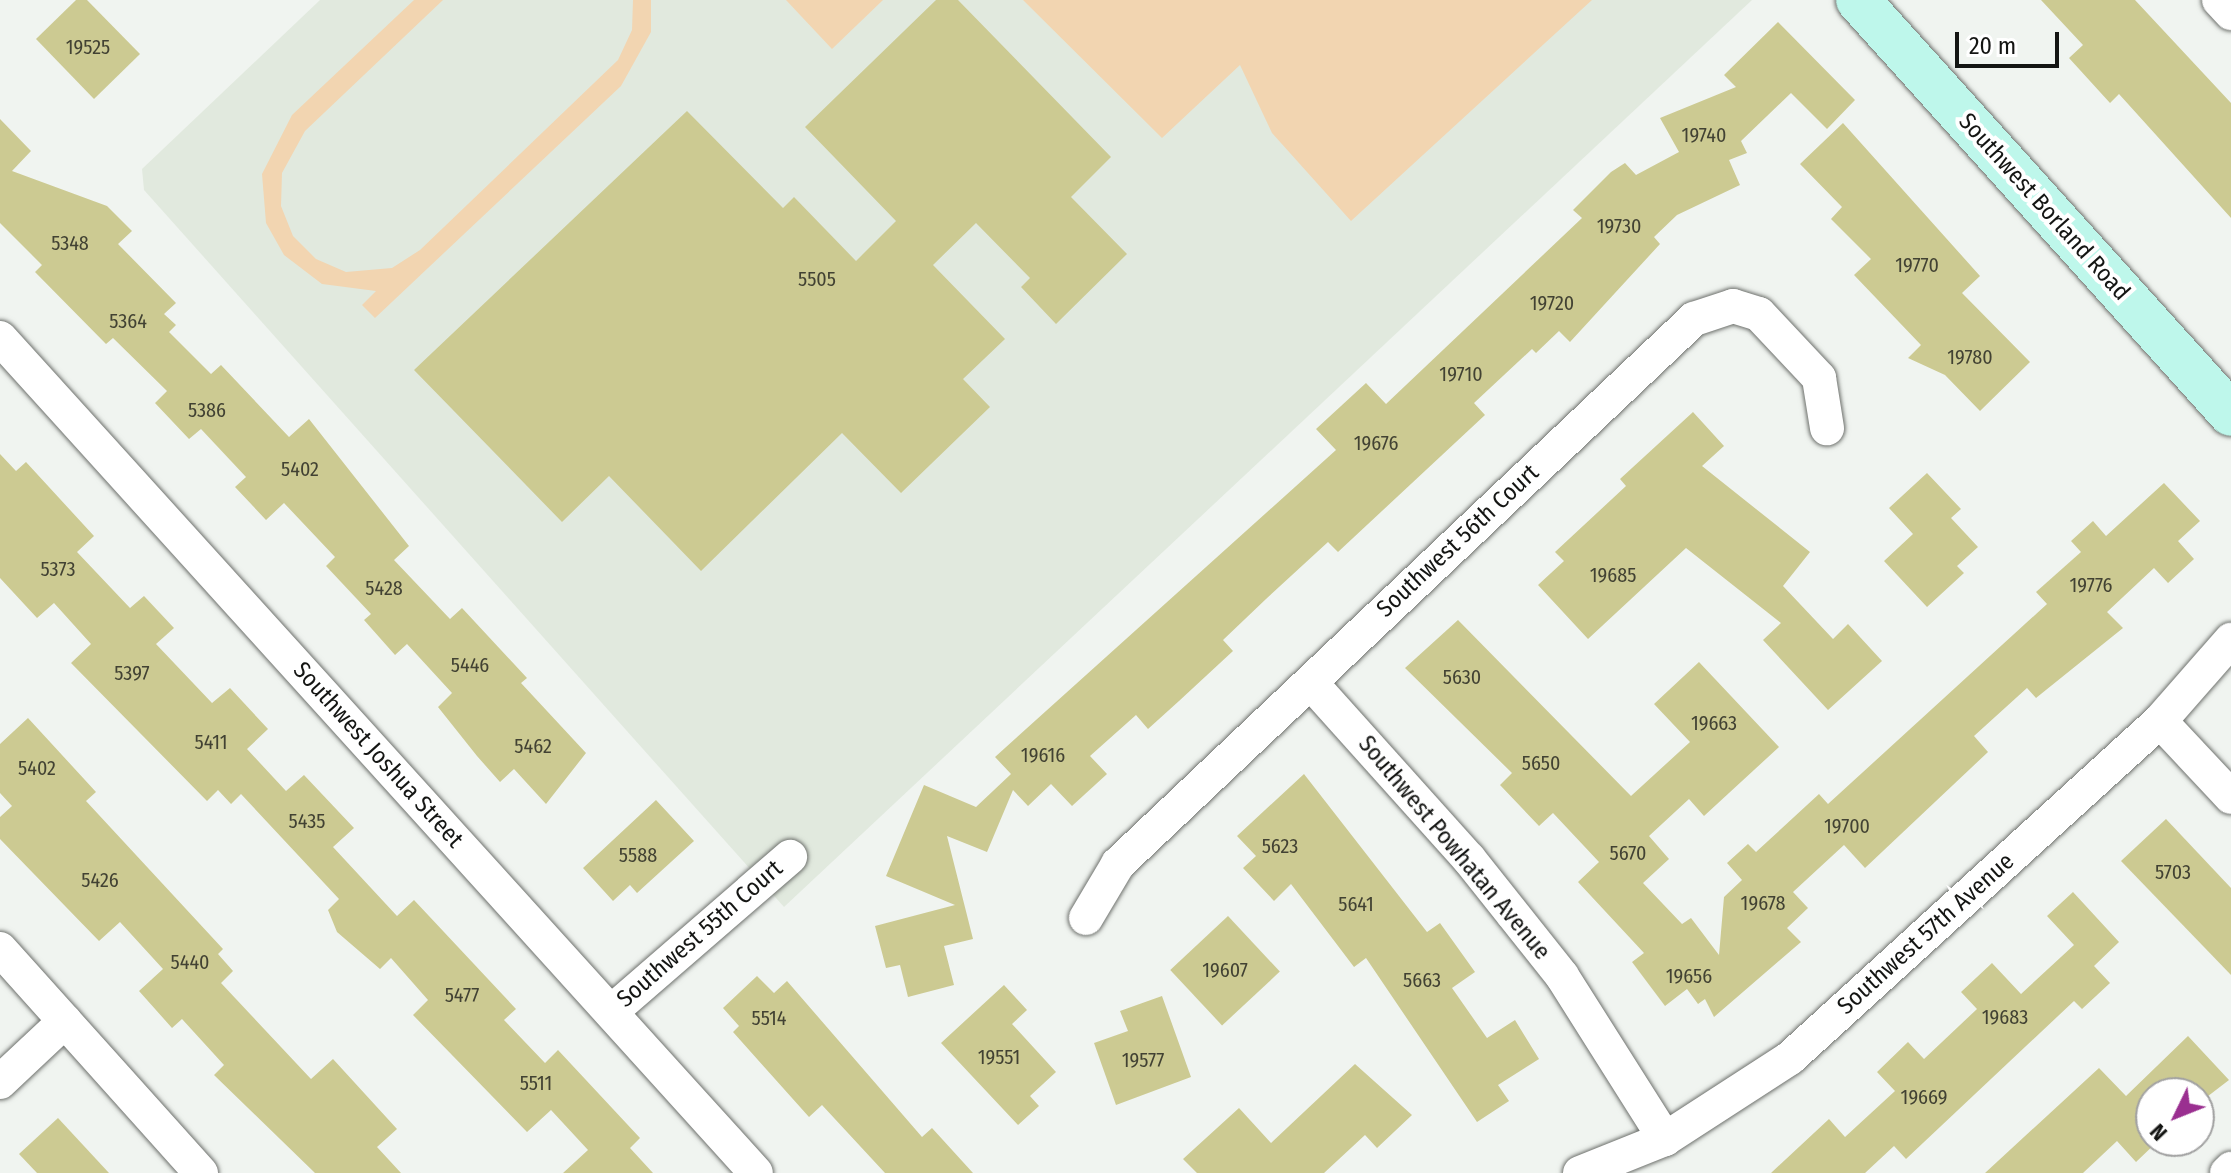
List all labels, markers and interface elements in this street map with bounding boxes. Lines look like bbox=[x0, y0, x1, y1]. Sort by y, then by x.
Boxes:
scale bar bbox=[1959, 16, 2063, 66]
text: 20 m bbox=[1969, 32, 2016, 60]
house number: 19525 bbox=[66, 35, 110, 59]
street label: Southwest Borland Road bbox=[1952, 107, 2136, 307]
house number: 19740 bbox=[1682, 123, 1726, 147]
house number: 19730 bbox=[1597, 214, 1641, 238]
house number: 5348 bbox=[51, 231, 89, 255]
house number: 19770 bbox=[1895, 253, 1939, 277]
house number: 5505 bbox=[798, 267, 836, 291]
house number: 19720 bbox=[1530, 291, 1574, 315]
house number: 5364 bbox=[109, 309, 147, 333]
house number: 19780 bbox=[1947, 345, 1993, 369]
house number: 19710 bbox=[1439, 362, 1483, 386]
house number: 5386 bbox=[188, 398, 226, 422]
house number: 19676 bbox=[1354, 431, 1398, 455]
house number: 5402 bbox=[281, 457, 319, 481]
street label: Southwest 56th Court bbox=[1371, 458, 1545, 624]
house number: 5373 bbox=[41, 557, 75, 581]
house number: 19685 bbox=[1590, 563, 1636, 587]
house number: 19776 bbox=[2070, 573, 2112, 597]
house number: 5428 bbox=[365, 576, 403, 600]
house number: 5446 bbox=[451, 653, 489, 677]
street label: Southwest Joshua Street bbox=[287, 656, 469, 854]
house number: 5397 bbox=[114, 661, 150, 685]
house number: 5630 bbox=[1443, 665, 1481, 689]
house number: 19663 bbox=[1691, 711, 1737, 735]
house number: 5411 bbox=[194, 730, 228, 754]
street label: Southwest Powhatan Avenue bbox=[1352, 730, 1556, 966]
house number: 5462 bbox=[514, 734, 552, 758]
house number: 19616 bbox=[1021, 743, 1065, 767]
house number: 5650 bbox=[1522, 751, 1560, 775]
house number: 5402 bbox=[18, 756, 56, 780]
house number: 5435 bbox=[289, 809, 325, 833]
house number: 19700 bbox=[1824, 814, 1870, 838]
house number: 5623 bbox=[1262, 834, 1298, 858]
house number: 5670 bbox=[1610, 841, 1646, 865]
house number: 5588 bbox=[619, 843, 657, 867]
street label: Southwest 57th Avenue bbox=[1832, 847, 2020, 1021]
street label: Southwest 55th Court bbox=[611, 854, 789, 1014]
house number: 5703 bbox=[2155, 860, 2191, 884]
house number: 5426 bbox=[81, 868, 119, 892]
house number: 19678 bbox=[1741, 891, 1785, 915]
house number: 5641 bbox=[1338, 892, 1374, 916]
house number: 5440 bbox=[171, 950, 209, 974]
house number: 19607 bbox=[1202, 958, 1248, 982]
house number: 19656 bbox=[1666, 964, 1712, 988]
house number: 5663 bbox=[1403, 968, 1441, 992]
house number: 5477 bbox=[445, 983, 479, 1007]
house number: 19683 bbox=[1982, 1005, 2028, 1029]
house number: 5514 bbox=[752, 1006, 786, 1030]
house number: 19551 bbox=[978, 1045, 1020, 1069]
house number: 19577 bbox=[1122, 1048, 1164, 1072]
house number: 5511 bbox=[520, 1071, 552, 1095]
north arrow bbox=[2135, 1077, 2215, 1157]
house number: 19669 bbox=[1901, 1085, 1947, 1109]
text: N bbox=[2144, 1118, 2173, 1146]

